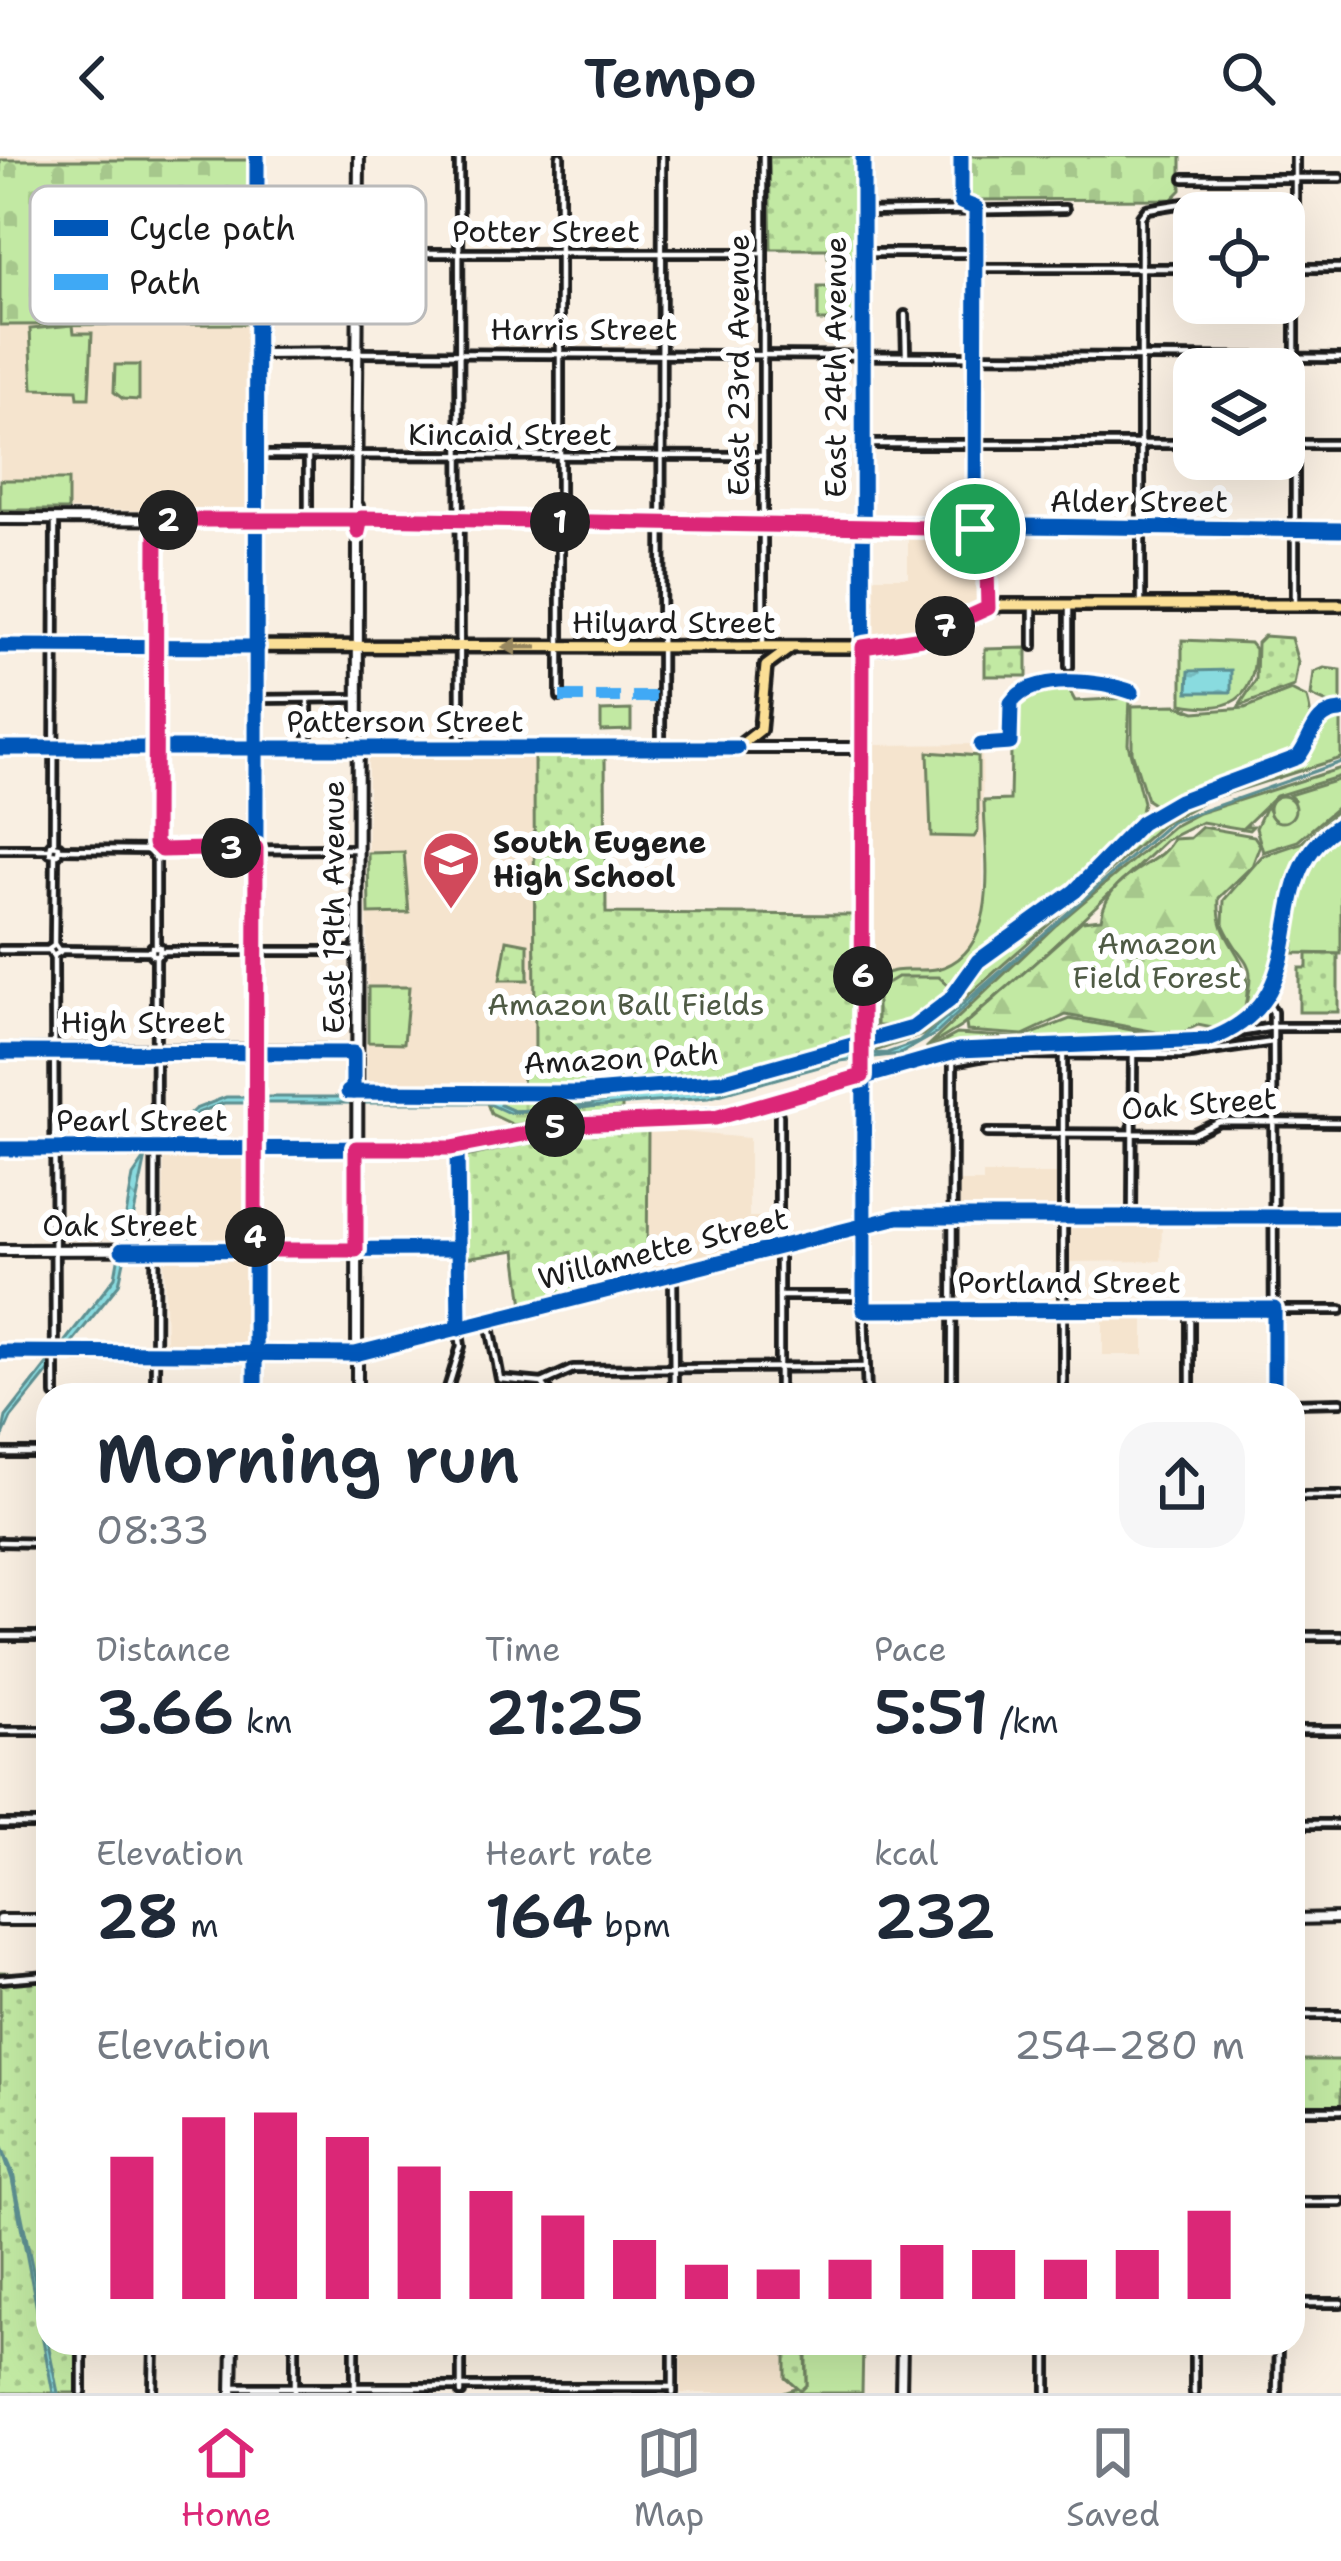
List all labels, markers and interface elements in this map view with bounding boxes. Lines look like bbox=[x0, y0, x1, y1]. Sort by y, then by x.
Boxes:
text: Tempo bbox=[584, 42, 757, 114]
icon: back bbox=[60, 45, 126, 111]
icon: search bbox=[1215, 45, 1281, 111]
legend bbox=[30, 186, 426, 324]
map controls bbox=[1173, 192, 1305, 480]
button: locate bbox=[1173, 192, 1305, 324]
text: Cycle path bbox=[129, 206, 296, 251]
street label: Potter Street bbox=[452, 211, 640, 252]
street label: East 23rd Avenue bbox=[718, 234, 759, 496]
street label: East 24th Avenue bbox=[815, 236, 856, 498]
text: Path bbox=[129, 260, 201, 305]
street label: Harris Street bbox=[490, 309, 678, 350]
button: layers bbox=[1173, 348, 1305, 480]
street label: Kincaid Street bbox=[408, 414, 612, 455]
pin bbox=[924, 478, 1026, 580]
street label: Alder Street bbox=[1050, 481, 1228, 522]
pin: 2 bbox=[138, 490, 198, 550]
pin: 1 bbox=[530, 492, 590, 552]
icon: arrive bbox=[942, 496, 1008, 562]
text: 2 bbox=[156, 497, 180, 542]
text: 1 bbox=[552, 499, 568, 544]
pin: 7 bbox=[915, 596, 975, 656]
street label: Hilyard Street bbox=[572, 602, 776, 643]
text: 7 bbox=[933, 603, 957, 648]
one-way arrow bbox=[500, 637, 538, 657]
street label: Patterson Street bbox=[286, 701, 524, 742]
street label: East 19th Avenue bbox=[313, 780, 354, 1034]
pin: 3 bbox=[201, 818, 261, 878]
place label: South Eugene High School bbox=[493, 822, 707, 897]
text: 3 bbox=[219, 825, 243, 870]
school or university icon: South Eugene High School bbox=[420, 829, 482, 911]
park label: Amazon Field Forest bbox=[1073, 923, 1241, 998]
pin: 6 bbox=[833, 946, 893, 1006]
text: 6 bbox=[851, 953, 875, 998]
park label: Amazon Ball Fields bbox=[487, 984, 765, 1025]
street label: High Street bbox=[60, 1002, 226, 1043]
street label: Amazon Path bbox=[522, 1033, 720, 1084]
street label: Oak Street bbox=[1120, 1078, 1278, 1129]
pin: 5 bbox=[525, 1097, 585, 1157]
street label: Pearl Street bbox=[56, 1100, 228, 1141]
text: 5 bbox=[545, 1104, 565, 1149]
street label: Willamette Street bbox=[534, 1198, 792, 1299]
street label: Oak Street bbox=[42, 1205, 198, 1246]
pin: 4 bbox=[225, 1207, 285, 1267]
text: 4 bbox=[243, 1214, 267, 1259]
street label: Portland Street bbox=[957, 1262, 1181, 1303]
text: Morning run bbox=[96, 1415, 520, 1503]
button: share bbox=[1119, 1422, 1245, 1548]
text: 08:33 bbox=[96, 1504, 209, 1556]
text: Distance bbox=[96, 1627, 231, 1672]
text: Time bbox=[485, 1627, 561, 1672]
text: Pace bbox=[874, 1627, 947, 1672]
text: 3.66 bbox=[96, 1672, 235, 1752]
text: 21:25 bbox=[485, 1672, 644, 1752]
text: 5:51 bbox=[874, 1672, 988, 1752]
text: km bbox=[235, 1699, 292, 1744]
text: /km bbox=[988, 1699, 1059, 1744]
text: Elevation bbox=[96, 1831, 244, 1876]
text: Heart rate bbox=[485, 1831, 653, 1876]
text: kcal bbox=[874, 1831, 938, 1876]
text: 28 bbox=[96, 1876, 179, 1956]
text: 164 bbox=[485, 1876, 593, 1956]
text: 232 bbox=[874, 1876, 996, 1956]
text: m bbox=[179, 1903, 219, 1948]
text: bpm bbox=[593, 1903, 671, 1948]
text: Elevation bbox=[96, 2019, 271, 2071]
text: 254–280 m bbox=[1014, 2019, 1245, 2071]
tab: Home bbox=[181, 2420, 272, 2537]
tab: Map bbox=[634, 2420, 704, 2537]
tab: Saved bbox=[1066, 2420, 1160, 2537]

